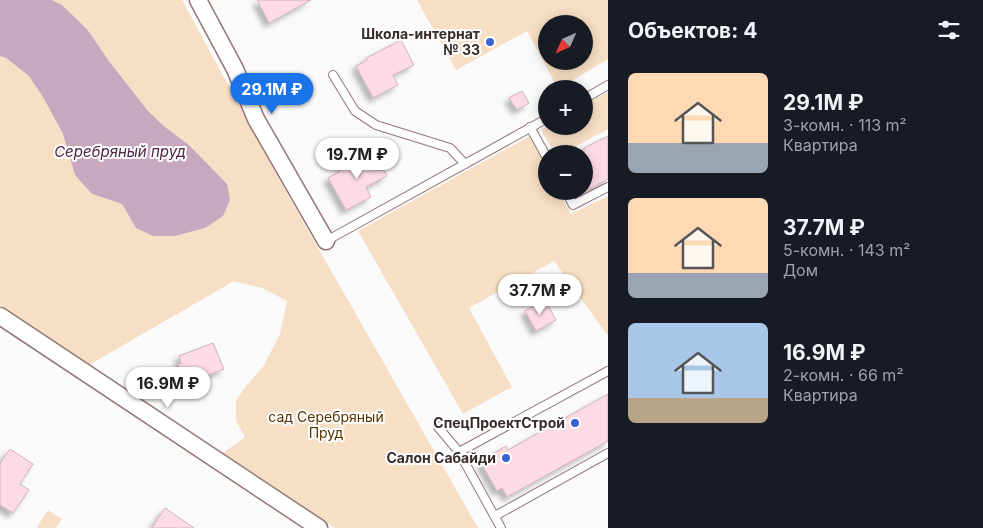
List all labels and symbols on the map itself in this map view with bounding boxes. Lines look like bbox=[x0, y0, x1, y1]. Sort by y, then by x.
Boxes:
north arrow bbox=[538, 15, 592, 70]
place label: Школа-интернат № 33 bbox=[361, 25, 480, 58]
marker: Школа-интернат № 33 bbox=[484, 36, 496, 48]
pin: 29.1M ₽ bbox=[226, 72, 318, 115]
pin: 19.7M ₽ bbox=[311, 138, 403, 180]
water label: Серебряный пруд bbox=[54, 142, 186, 161]
pin: 37.7M ₽ bbox=[494, 274, 586, 316]
pin: 16.9M ₽ bbox=[122, 366, 214, 409]
park label: сад Серебряный Пруд bbox=[268, 408, 384, 441]
place label: СпецПроектСтрой bbox=[433, 414, 565, 431]
marker: СпецПроектСтрой bbox=[569, 417, 581, 429]
place label: Салон Сабайди bbox=[387, 449, 496, 466]
marker: Салон Сабайди bbox=[500, 452, 512, 464]

